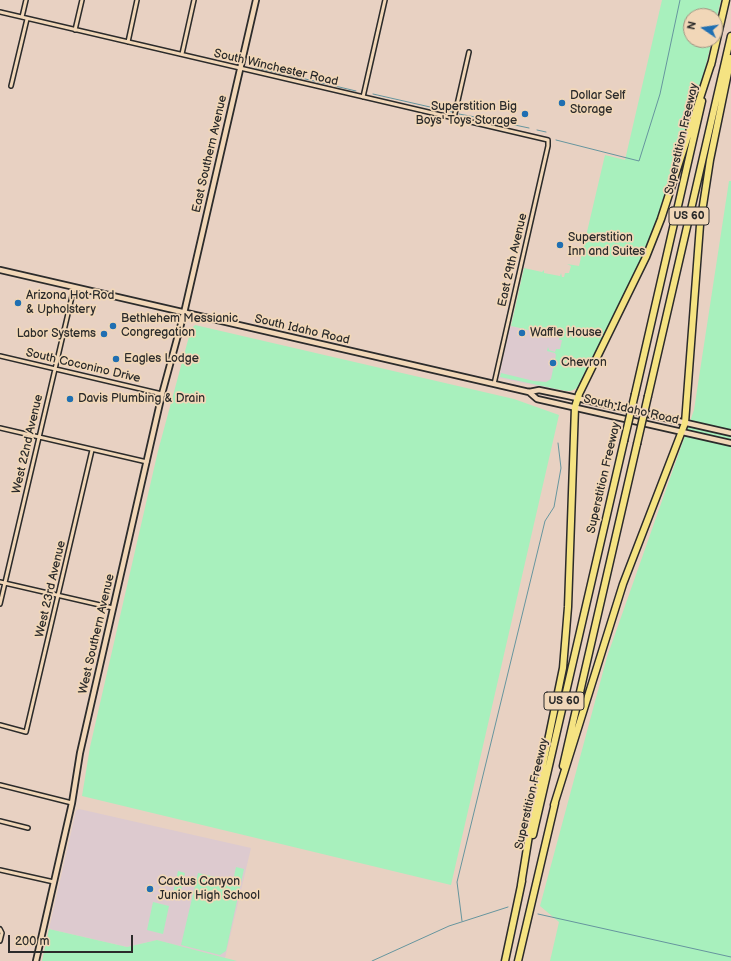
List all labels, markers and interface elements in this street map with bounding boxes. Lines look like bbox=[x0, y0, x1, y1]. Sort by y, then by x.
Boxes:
north arrow bbox=[683, 8, 723, 48]
text: N bbox=[685, 20, 699, 31]
street label: South Winchester Road bbox=[212, 47, 340, 89]
street label: Superstition Freeway bbox=[662, 82, 702, 196]
place label: Dollar Self Storage bbox=[570, 89, 626, 117]
street label: East Southern Avenue bbox=[189, 94, 231, 214]
marker: Dollar Self Storage bbox=[557, 98, 567, 108]
place label: Superstition Big Boys' Toys Storage bbox=[416, 100, 517, 128]
marker: Superstition Big Boys' Toys Storage bbox=[520, 109, 530, 119]
road number: US 60 bbox=[669, 207, 709, 225]
street label: East 29th Avenue bbox=[495, 212, 531, 308]
place label: Superstition Inn and Suites bbox=[568, 231, 645, 259]
marker: Superstition Inn and Suites bbox=[555, 240, 565, 250]
place label: Arizona Hot Rod & Upholstery bbox=[26, 289, 114, 317]
marker: Arizona Hot Rod & Upholstery bbox=[13, 298, 23, 308]
place label: Bethlehem Messianic Congregation bbox=[121, 312, 238, 340]
street label: South Idaho Road bbox=[253, 312, 351, 348]
marker: Bethlehem Messianic Congregation bbox=[108, 321, 118, 331]
place label: Waffle House bbox=[530, 326, 602, 340]
place label: Labor Systems bbox=[17, 327, 96, 341]
marker: Waffle House bbox=[517, 328, 527, 338]
marker: Labor Systems bbox=[99, 329, 109, 339]
street label: South Coconino Drive bbox=[24, 346, 142, 386]
place label: Eagles Lodge bbox=[124, 352, 199, 366]
marker: Eagles Lodge bbox=[111, 354, 121, 364]
place label: Chevron bbox=[561, 356, 607, 370]
marker: Chevron bbox=[548, 358, 558, 368]
place label: Davis Plumbing & Drain bbox=[78, 392, 205, 406]
street label: South Idaho Road bbox=[582, 392, 680, 428]
street label: West 22nd Avenue bbox=[10, 393, 46, 495]
marker: Davis Plumbing & Drain bbox=[65, 394, 75, 404]
street label: Superstition Freeway bbox=[584, 421, 624, 535]
street label: West 23rd Avenue bbox=[33, 539, 69, 639]
street label: West Southern Avenue bbox=[76, 572, 118, 696]
road number: US 60 bbox=[544, 692, 584, 710]
street label: Superstition Freeway bbox=[512, 737, 552, 851]
place label: Cactus Canyon Junior High School bbox=[158, 875, 260, 903]
marker: Cactus Canyon Junior High School bbox=[145, 884, 155, 894]
scale bar bbox=[10, 927, 135, 953]
text: 200 m bbox=[15, 934, 49, 949]

